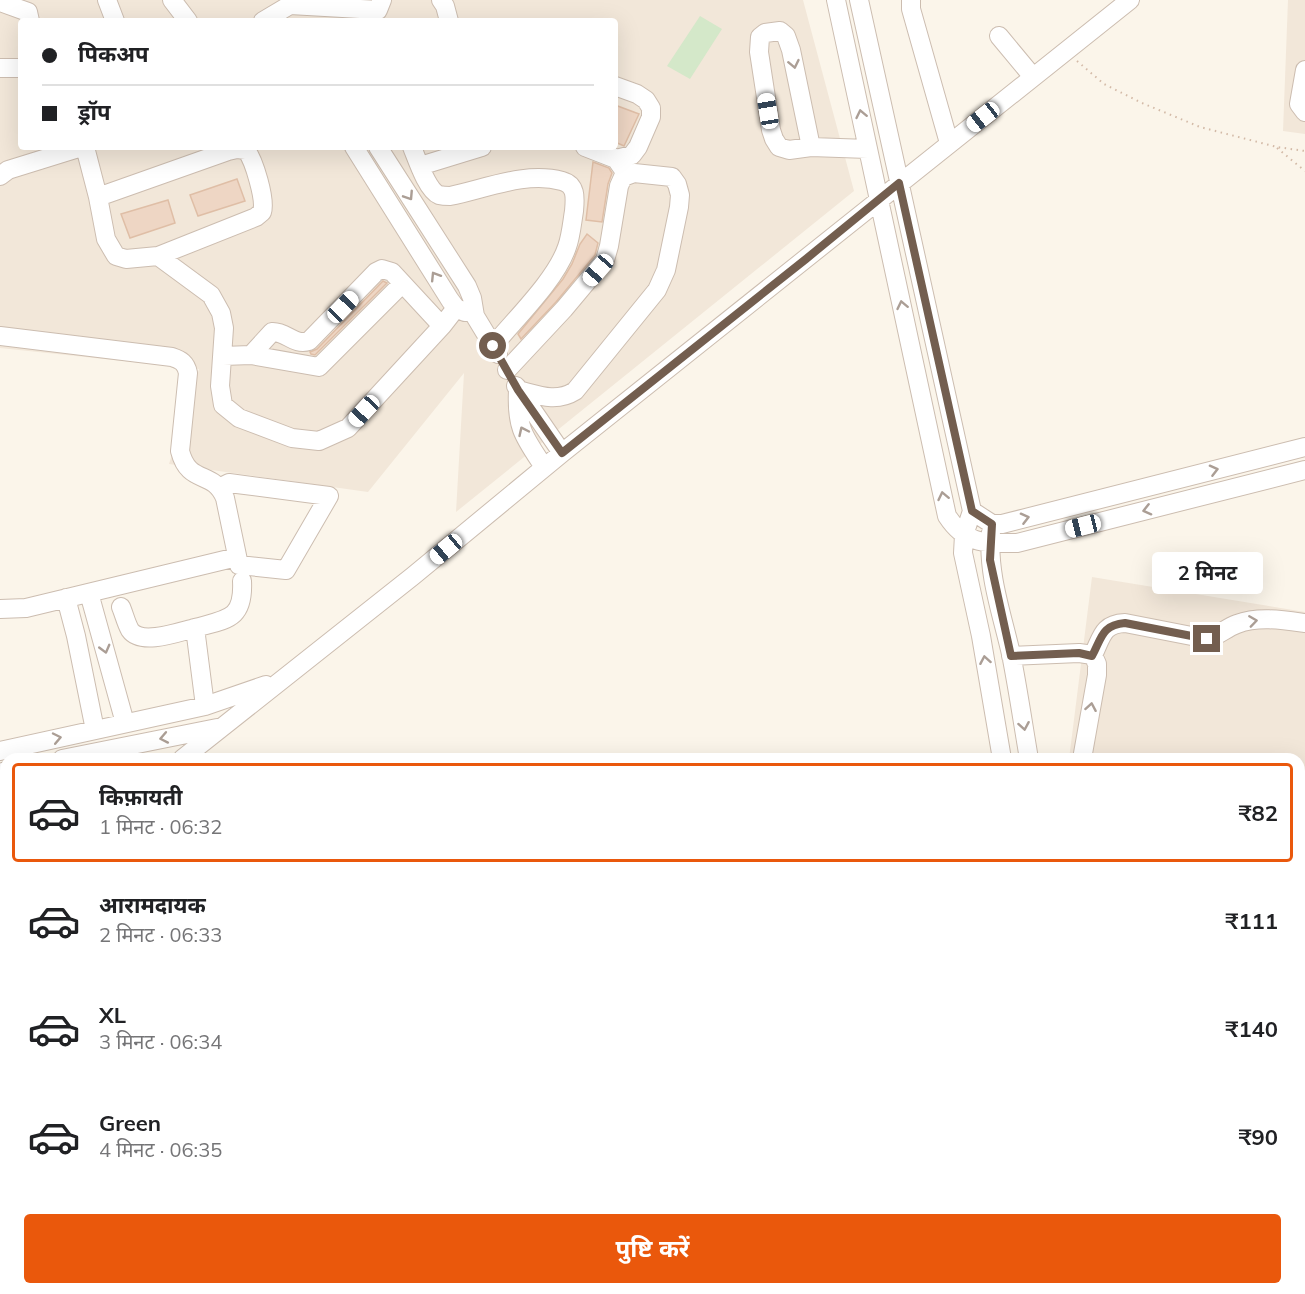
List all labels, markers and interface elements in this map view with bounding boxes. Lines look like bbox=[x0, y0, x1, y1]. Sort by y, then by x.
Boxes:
text: पिकअप bbox=[78, 40, 149, 68]
one-way arrow bbox=[786, 59, 799, 69]
car bbox=[756, 92, 780, 130]
text: ड्रॉप bbox=[78, 98, 111, 126]
car bbox=[963, 99, 1003, 135]
one-way arrow bbox=[855, 110, 868, 120]
one-way arrow bbox=[402, 190, 414, 200]
car bbox=[579, 251, 617, 289]
one-way arrow bbox=[430, 272, 442, 282]
car bbox=[324, 288, 362, 326]
one-way arrow bbox=[896, 300, 909, 310]
route start bbox=[479, 332, 506, 359]
car bbox=[345, 392, 383, 430]
one-way arrow bbox=[518, 427, 530, 438]
one-way arrow bbox=[1209, 465, 1219, 478]
one-way arrow bbox=[937, 491, 950, 501]
one-way arrow bbox=[1142, 503, 1152, 516]
one-way arrow bbox=[1020, 512, 1030, 525]
car bbox=[1063, 513, 1103, 539]
car bbox=[426, 531, 466, 567]
callout: 2 मिनट bbox=[1152, 552, 1262, 594]
text: 2 मिनट bbox=[1178, 560, 1237, 585]
one-way arrow bbox=[1248, 616, 1258, 628]
route end bbox=[1193, 625, 1220, 652]
one-way arrow bbox=[98, 643, 110, 654]
one-way arrow bbox=[979, 655, 992, 665]
one-way arrow bbox=[1085, 702, 1097, 711]
one-way arrow bbox=[1017, 722, 1029, 731]
one-way arrow bbox=[160, 731, 170, 744]
one-way arrow bbox=[52, 733, 62, 746]
text: किफ़ायती bbox=[99, 783, 183, 811]
icon: car bbox=[27, 786, 81, 840]
text: ₹82 bbox=[1238, 799, 1278, 827]
text: 1 मिनट · 06:32 bbox=[99, 814, 222, 839]
text: आरामदायक bbox=[99, 891, 206, 919]
icon: car bbox=[27, 894, 81, 948]
text: ₹111 bbox=[1225, 907, 1278, 935]
text: 2 मिनट · 06:33 bbox=[99, 922, 222, 947]
text: XL bbox=[99, 1001, 126, 1029]
icon: car bbox=[27, 1002, 81, 1056]
text: ₹140 bbox=[1225, 1015, 1278, 1043]
text: 3 मिनट · 06:34 bbox=[99, 1029, 222, 1054]
text: Green bbox=[99, 1109, 161, 1137]
icon: car bbox=[27, 1110, 81, 1164]
text: ₹90 bbox=[1238, 1123, 1278, 1151]
text: 4 मिनट · 06:35 bbox=[99, 1137, 222, 1162]
button: पुष्टि करें bbox=[24, 1214, 1281, 1283]

